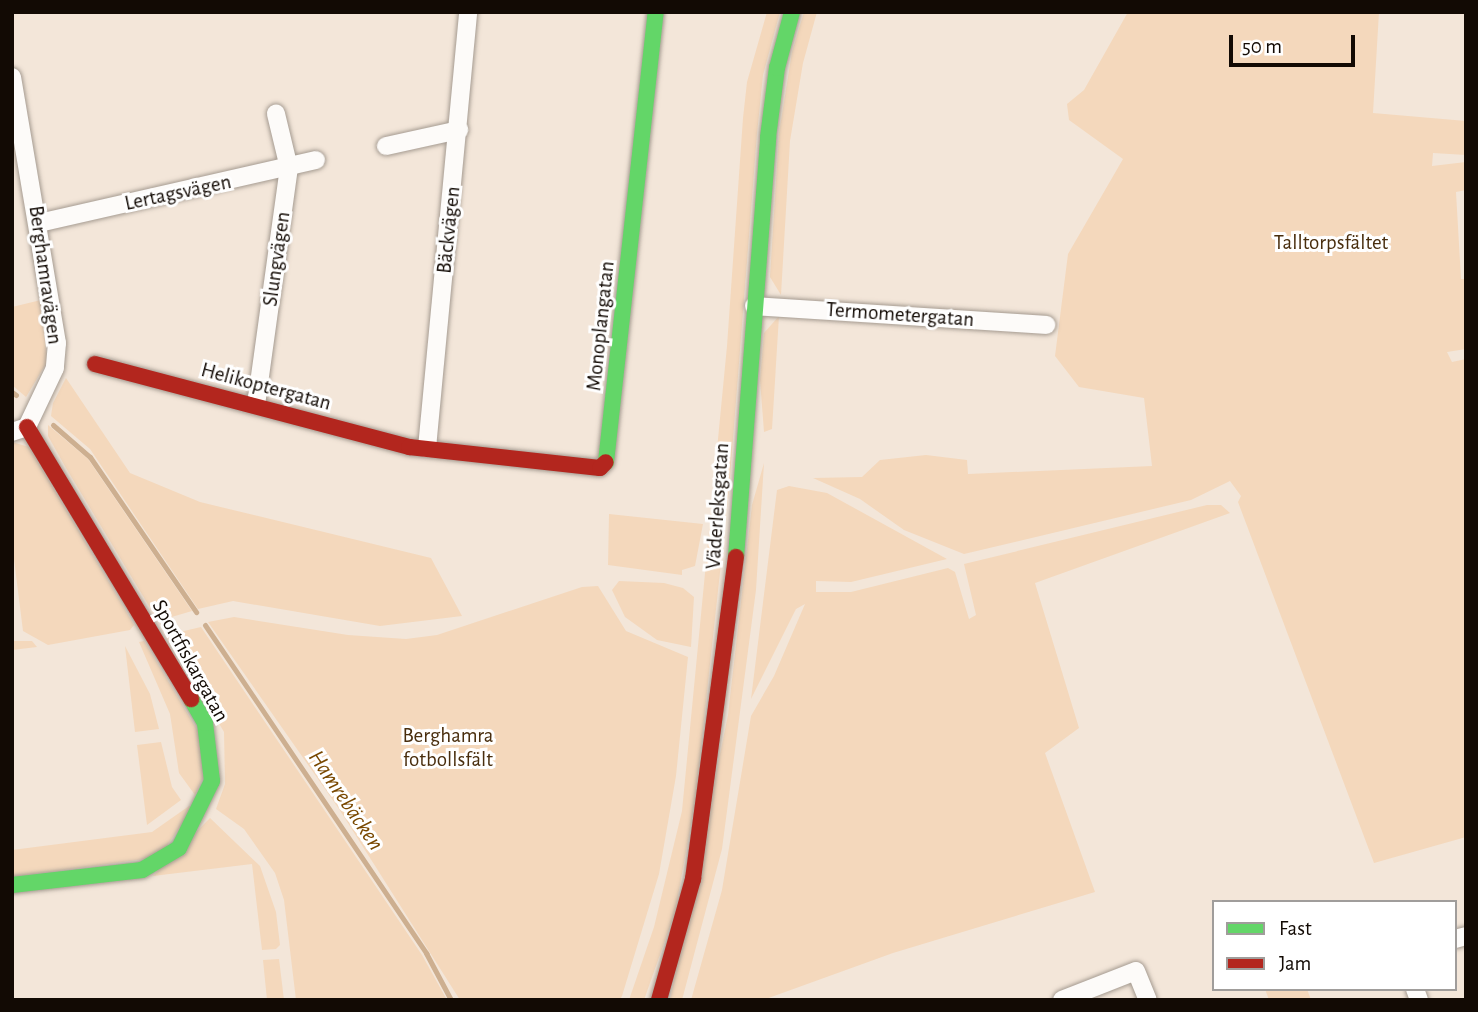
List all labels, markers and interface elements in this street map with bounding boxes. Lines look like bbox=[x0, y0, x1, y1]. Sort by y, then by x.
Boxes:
scale bar bbox=[1233, 21, 1359, 65]
text: 50 m bbox=[1242, 36, 1282, 57]
street label: Lertagsvägen bbox=[122, 169, 234, 217]
street label: Bäckvägen bbox=[432, 185, 466, 275]
street label: Berghamravägen bbox=[23, 204, 67, 346]
street label: Slungvägen bbox=[258, 210, 296, 308]
park label: Talltorpsfältet bbox=[1274, 230, 1388, 256]
street label: Monoplangatan bbox=[582, 260, 620, 392]
street label: Termometergatan bbox=[825, 297, 975, 333]
street label: Helikoptergatan bbox=[198, 358, 334, 416]
street label: Väderleksgatan bbox=[701, 442, 735, 570]
street label: Sportfiskargatan bbox=[146, 596, 234, 726]
park label: Berghamra fotbollsfält bbox=[402, 723, 494, 773]
water label: Hamrebäcken bbox=[301, 746, 389, 856]
legend bbox=[1212, 900, 1457, 991]
text: Fast bbox=[1279, 918, 1312, 939]
text: Jam bbox=[1279, 953, 1311, 974]

